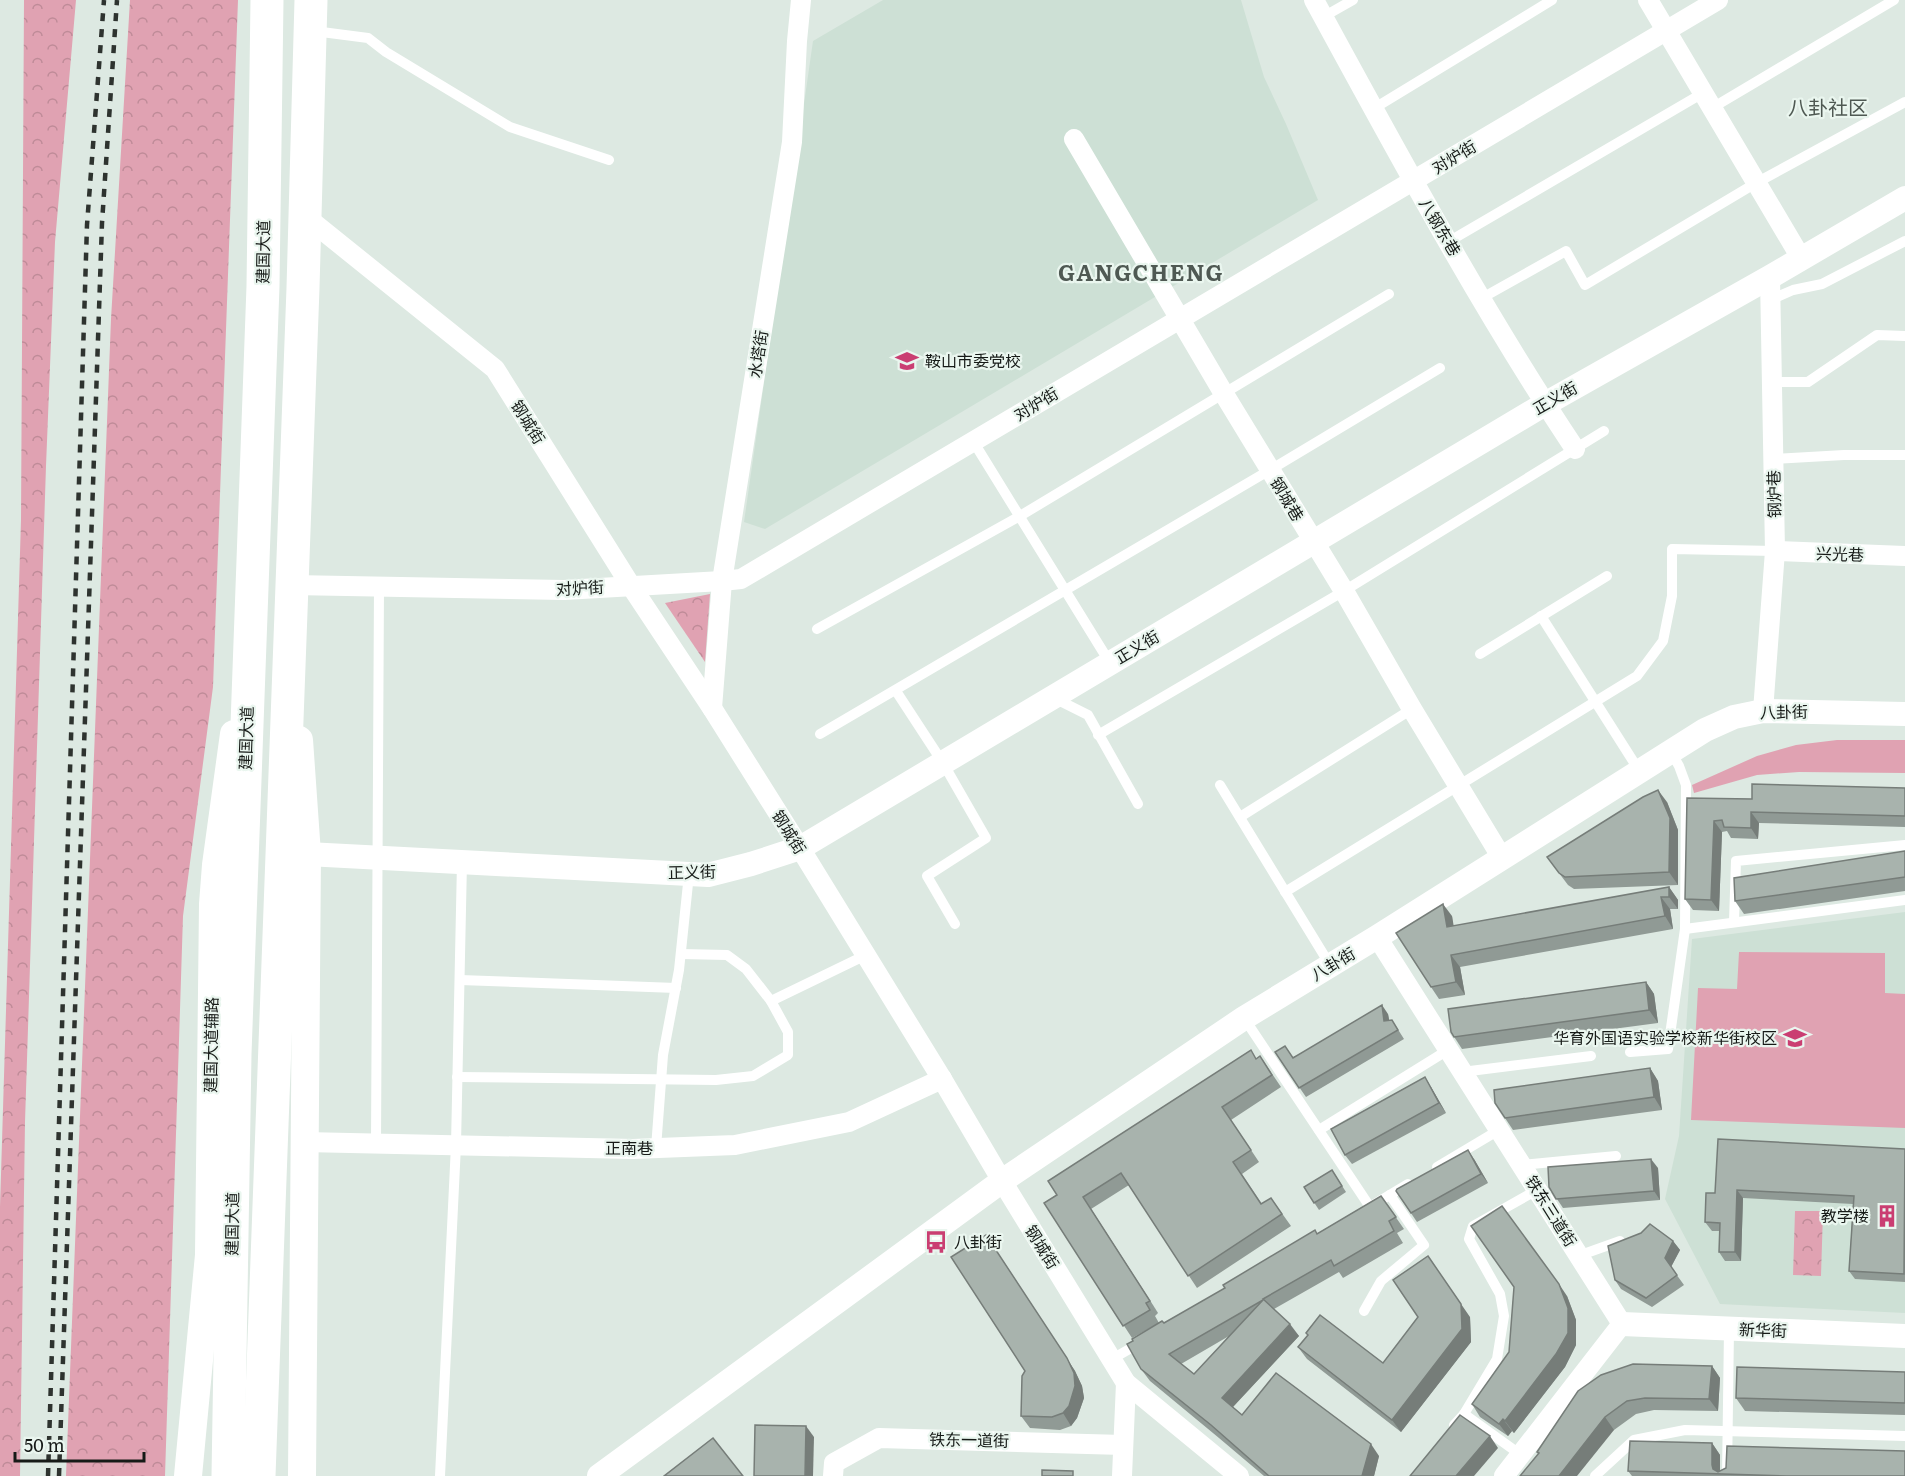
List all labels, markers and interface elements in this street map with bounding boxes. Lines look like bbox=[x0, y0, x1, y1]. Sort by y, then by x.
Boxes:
district label: 八卦社区 bbox=[1788, 91, 1868, 121]
street label: 对炉街 bbox=[1427, 133, 1480, 179]
street label: 八钢东巷 bbox=[1414, 193, 1468, 260]
street label: 建国大道 bbox=[249, 220, 275, 284]
district label: GANGCHENG bbox=[1058, 255, 1224, 288]
street label: 水塔街 bbox=[741, 328, 773, 379]
school or university icon: 鞍山市委党校 bbox=[894, 348, 920, 374]
place label: 鞍山市委党校 bbox=[925, 348, 1021, 372]
street label: 正义街 bbox=[1528, 375, 1581, 420]
street label: 对炉街 bbox=[1009, 380, 1062, 426]
street label: 钢城街 bbox=[506, 395, 552, 448]
street label: 钢炉巷 bbox=[1761, 470, 1785, 518]
street label: 钢城巷 bbox=[1265, 472, 1311, 525]
street label: 兴光巷 bbox=[1816, 540, 1864, 566]
street label: 对炉街 bbox=[555, 574, 605, 600]
street label: 正义街 bbox=[1110, 623, 1163, 669]
street label: 八卦街 bbox=[1760, 699, 1808, 723]
street label: 建国大道 bbox=[232, 706, 258, 770]
street label: 钢城街 bbox=[767, 805, 813, 858]
street label: 正义街 bbox=[668, 859, 716, 883]
street label: 八卦街 bbox=[1306, 940, 1359, 986]
street label: 建国大道辅路 bbox=[197, 997, 223, 1093]
place label: 华育外国语实验学校新华街校区 bbox=[1553, 1025, 1777, 1049]
school or university icon: 华育外国语实验学校新华街校区 bbox=[1782, 1025, 1808, 1051]
street label: 正南巷 bbox=[605, 1135, 653, 1159]
street label: 铁东三道街 bbox=[1520, 1170, 1583, 1251]
street label: 建国大道 bbox=[218, 1192, 244, 1256]
place label: 教学楼 bbox=[1821, 1203, 1869, 1227]
building icon: 教学楼 bbox=[1874, 1203, 1900, 1229]
street label: 钢城街 bbox=[1020, 1220, 1066, 1273]
bus stop icon: 八卦街 bbox=[923, 1229, 949, 1255]
place label: 八卦街 bbox=[954, 1229, 1002, 1253]
street label: 新华街 bbox=[1739, 1316, 1787, 1342]
scale bar bbox=[15, 1425, 144, 1463]
street label: 铁东一道街 bbox=[929, 1426, 1009, 1452]
text: 50 m bbox=[24, 1431, 65, 1458]

